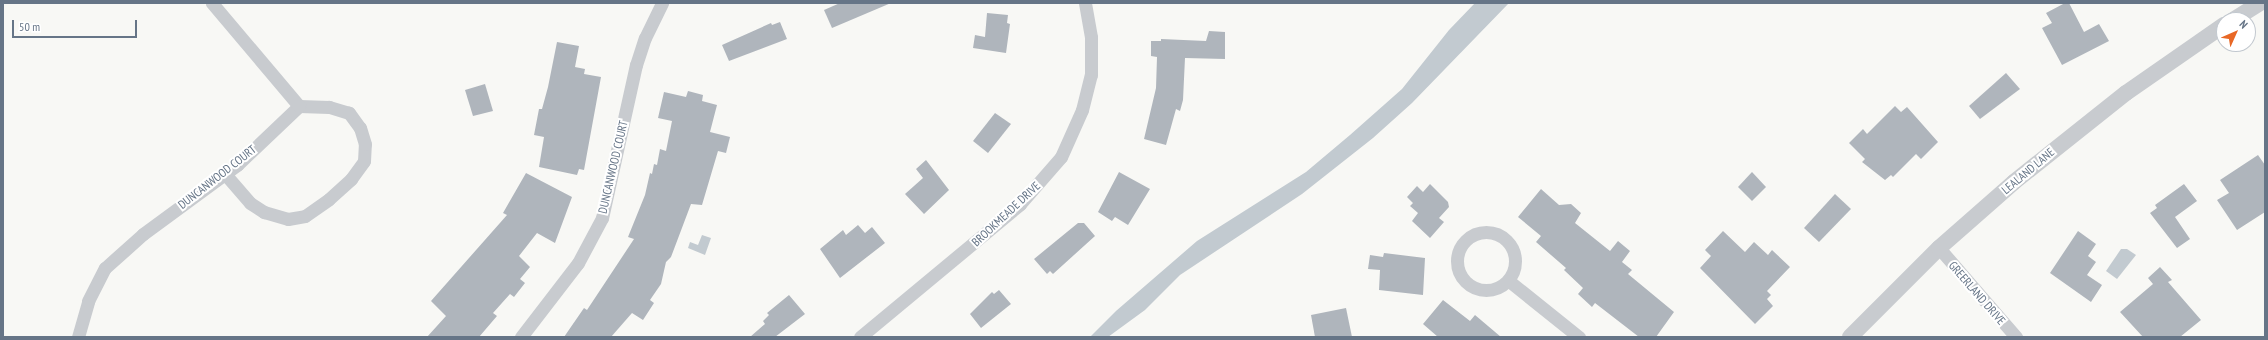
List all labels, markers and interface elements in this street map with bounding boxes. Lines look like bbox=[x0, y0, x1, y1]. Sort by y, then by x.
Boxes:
scale bar bbox=[14, 12, 139, 38]
north arrow bbox=[2216, 12, 2256, 52]
text: N bbox=[2237, 17, 2251, 31]
text: 50 m bbox=[19, 19, 40, 34]
street label: DUNCANWOOD COURT bbox=[595, 119, 631, 215]
street label: DUNCANWOOD COURT bbox=[175, 142, 259, 212]
street label: LEALAND LANE bbox=[1999, 145, 2057, 197]
street label: BROOKMEADE DRIVE bbox=[969, 179, 1043, 249]
street label: GREERLAND DRIVE bbox=[1946, 258, 2008, 328]

